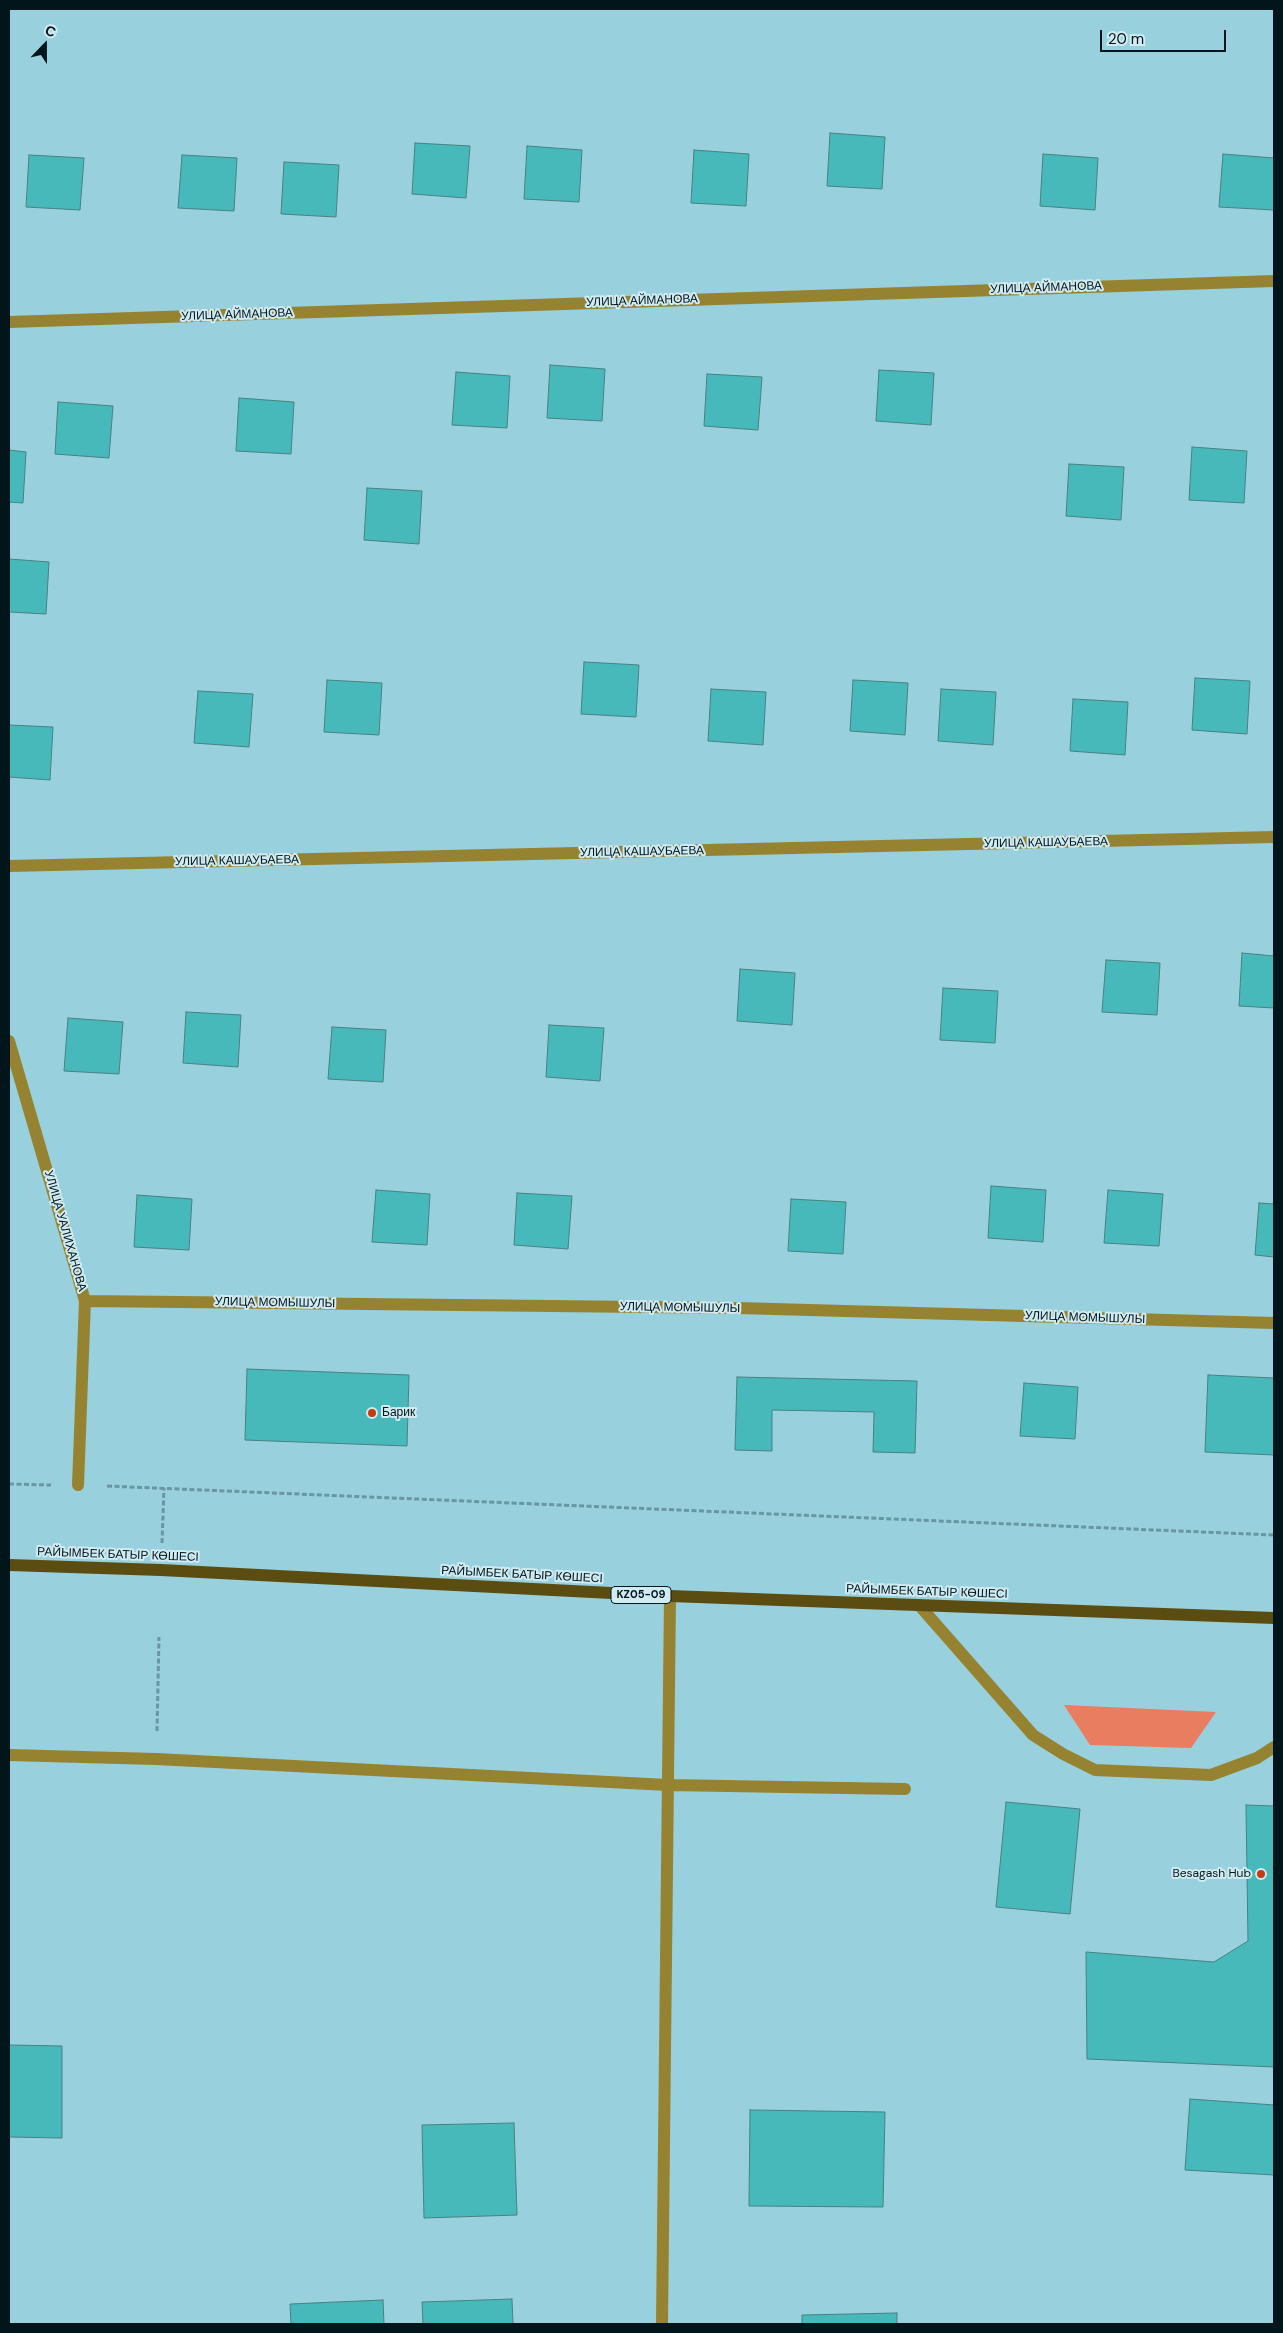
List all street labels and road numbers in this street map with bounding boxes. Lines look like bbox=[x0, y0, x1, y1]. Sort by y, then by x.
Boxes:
street label: УЛИЦА АЙМАНОВА bbox=[990, 279, 1102, 297]
street label: УЛИЦА АЙМАНОВА bbox=[586, 292, 698, 310]
street label: УЛИЦА АЙМАНОВА bbox=[181, 306, 293, 324]
street label: УЛИЦА КАШАУБАЕВА bbox=[984, 835, 1108, 851]
street label: УЛИЦА КАШАУБАЕВА bbox=[580, 844, 704, 860]
street label: УЛИЦА КАШАУБАЕВА bbox=[175, 853, 299, 869]
street label: УЛИЦА УАЛИХАНОВА bbox=[41, 1169, 89, 1293]
street label: УЛИЦА МОМЫШУЛЫ bbox=[215, 1295, 335, 1311]
street label: УЛИЦА МОМЫШУЛЫ bbox=[620, 1300, 740, 1316]
street label: УЛИЦА МОМЫШУЛЫ bbox=[1025, 1309, 1145, 1327]
street label: РАЙЫМБЕК БАТЫР КӨШЕСІ bbox=[37, 1545, 199, 1565]
street label: РАЙЫМБЕК БАТЫР КӨШЕСІ bbox=[441, 1564, 603, 1586]
street label: РАЙЫМБЕК БАТЫР КӨШЕСІ bbox=[846, 1582, 1008, 1602]
road number: KZ05-09 bbox=[611, 1586, 671, 1604]

